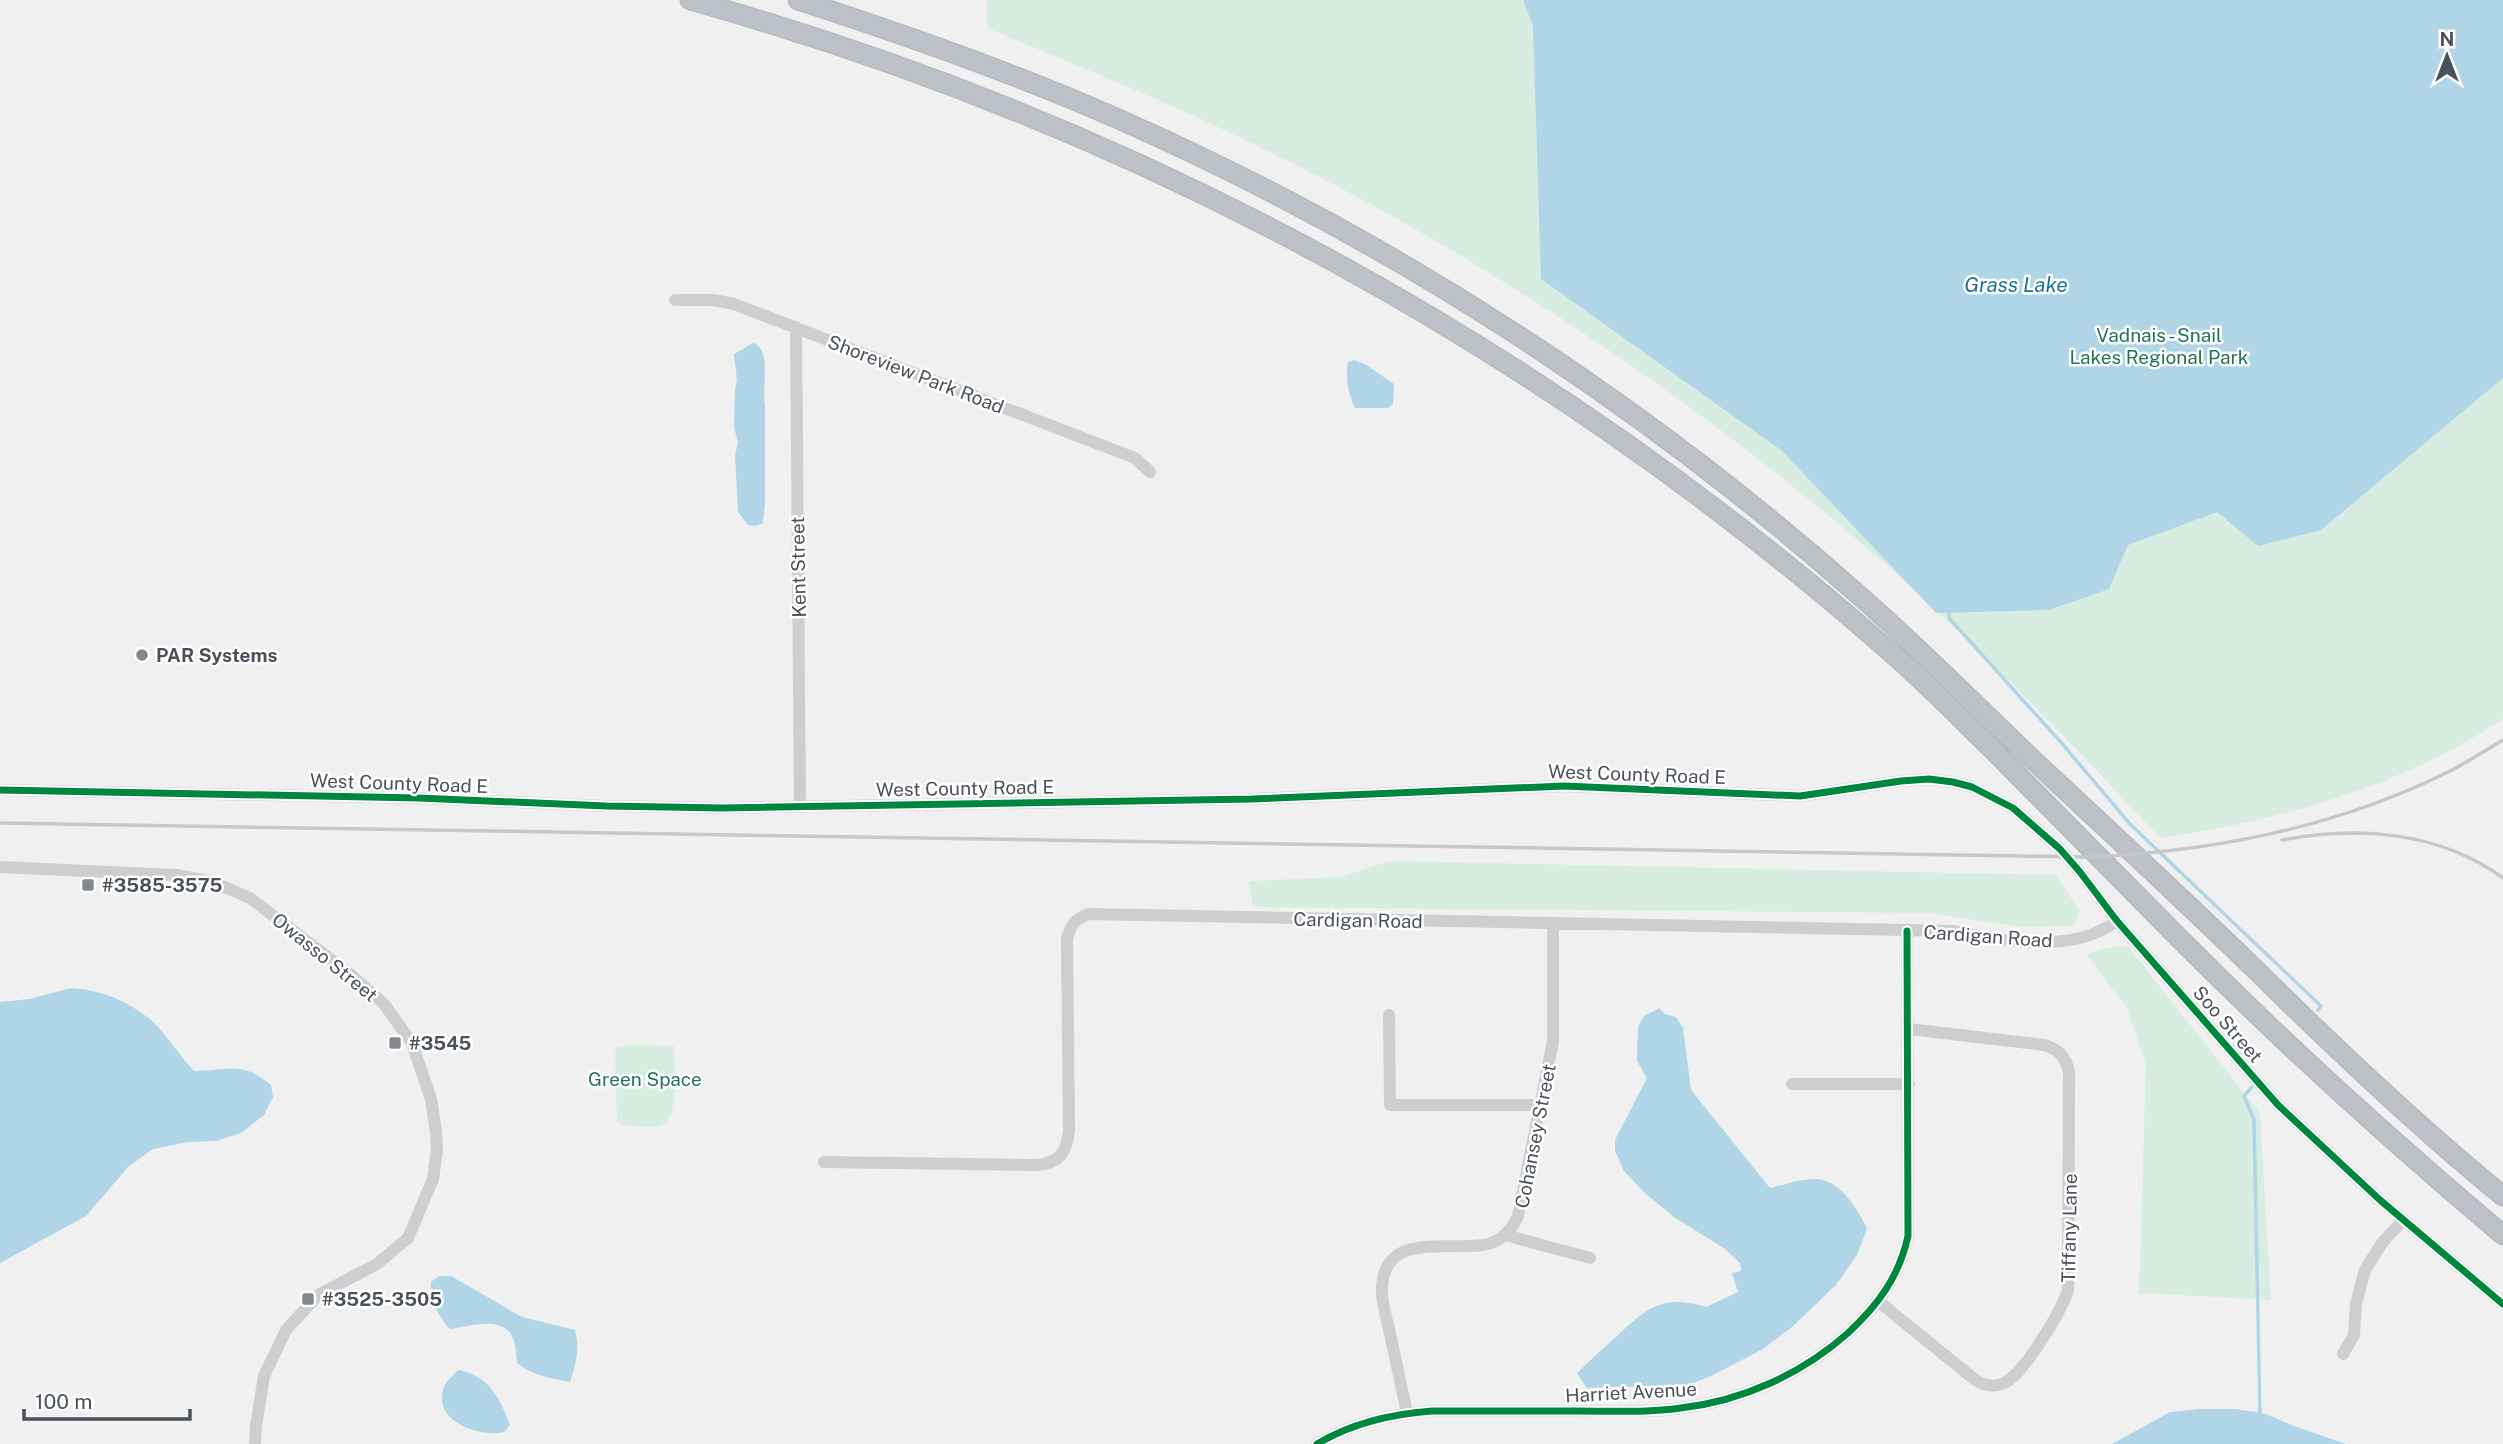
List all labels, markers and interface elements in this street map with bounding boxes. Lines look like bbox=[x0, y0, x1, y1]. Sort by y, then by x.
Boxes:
north arrow bbox=[2412, 21, 2482, 91]
text: N bbox=[2440, 28, 2454, 50]
water label: Grass Lake bbox=[1964, 272, 2068, 297]
park label: Vadnais - Snail Lakes Regional Park bbox=[2069, 324, 2249, 368]
street label: Shoreview Park Road bbox=[825, 330, 1007, 418]
street label: Kent Street bbox=[786, 516, 810, 618]
place label: PAR Systems bbox=[156, 644, 277, 666]
marker: PAR Systems bbox=[134, 647, 150, 663]
street label: West County Road E bbox=[1547, 760, 1727, 788]
street label: West County Road E bbox=[309, 769, 489, 797]
street label: West County Road E bbox=[876, 775, 1054, 801]
place label: #3585-3575 bbox=[102, 874, 222, 896]
marker: #3585-3575 bbox=[80, 877, 96, 893]
street label: Owasso Street bbox=[268, 908, 382, 1006]
street label: Cardigan Road bbox=[1293, 908, 1423, 932]
street label: Cardigan Road bbox=[1923, 921, 2053, 951]
street label: Soo Street bbox=[2189, 981, 2267, 1067]
place label: #3545 bbox=[409, 1032, 471, 1054]
marker: #3545 bbox=[387, 1035, 403, 1051]
street label: Cohansey Street bbox=[1510, 1062, 1560, 1210]
park label: Green Space bbox=[588, 1068, 702, 1090]
street label: Tiffany Lane bbox=[2057, 1173, 2081, 1283]
place label: #3525-3505 bbox=[322, 1288, 442, 1310]
marker: #3525-3505 bbox=[300, 1291, 316, 1307]
scale bar bbox=[24, 1378, 191, 1422]
street label: Harriet Avenue bbox=[1564, 1378, 1698, 1406]
text: 100 m bbox=[35, 1389, 92, 1414]

